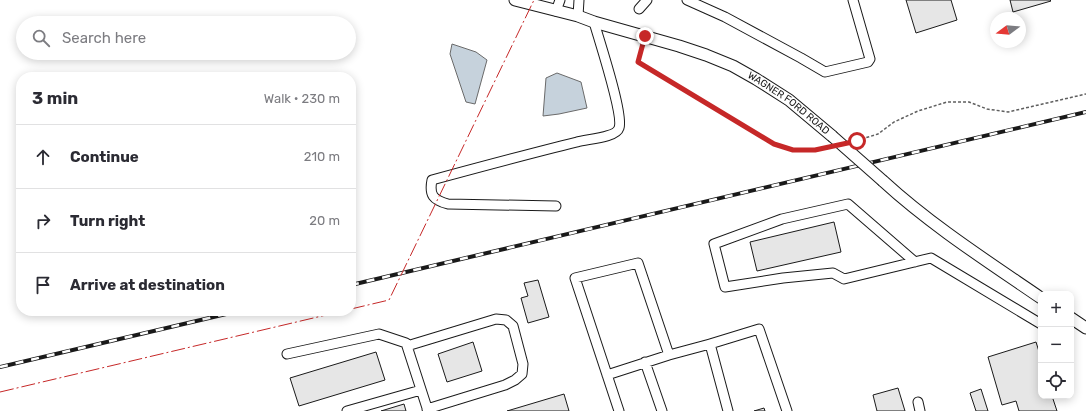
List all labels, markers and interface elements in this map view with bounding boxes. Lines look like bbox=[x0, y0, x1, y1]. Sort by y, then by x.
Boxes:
north arrow bbox=[990, 12, 1026, 48]
search box bbox=[16, 16, 356, 60]
icon: search bbox=[30, 27, 52, 49]
route end bbox=[636, 27, 654, 45]
text: Search here bbox=[62, 29, 146, 47]
street label: WAGNER FORD ROAD bbox=[746, 70, 832, 137]
text: 3 min bbox=[32, 88, 78, 108]
text: Walk · 230 m bbox=[264, 91, 340, 106]
route start bbox=[848, 132, 866, 150]
icon: ahead bbox=[32, 146, 54, 168]
text: Continue bbox=[70, 148, 139, 166]
text: 210 m bbox=[304, 149, 340, 164]
icon: right bbox=[32, 210, 54, 232]
text: Turn right bbox=[70, 212, 145, 230]
text: 20 m bbox=[309, 213, 340, 228]
icon: arrive bbox=[32, 274, 54, 296]
text: Arrive at destination bbox=[70, 276, 225, 294]
map controls bbox=[1038, 291, 1074, 399]
button: + bbox=[1038, 291, 1074, 327]
button: − bbox=[1038, 327, 1074, 363]
button: locate bbox=[1038, 363, 1074, 399]

